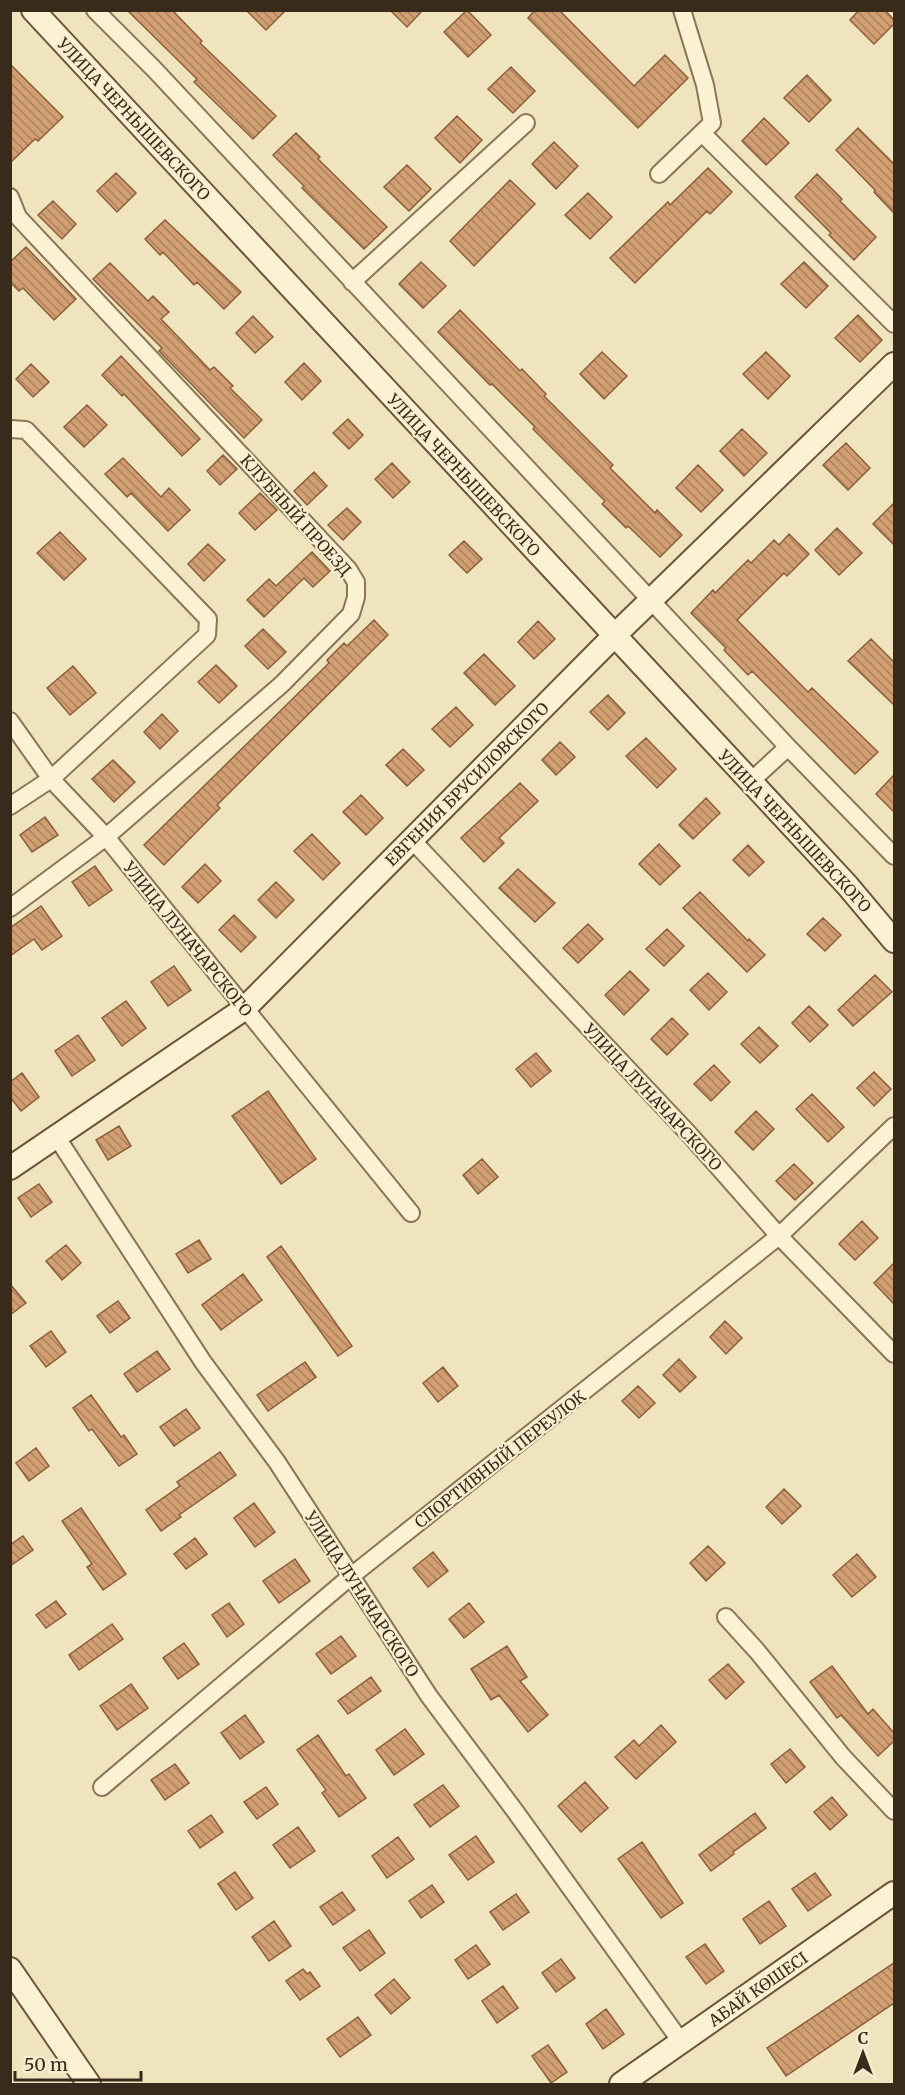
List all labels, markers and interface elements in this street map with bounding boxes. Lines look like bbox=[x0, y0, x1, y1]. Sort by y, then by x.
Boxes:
street label: УЛИЦА ЧЕРНЫШЕВСКОГО bbox=[53, 33, 215, 205]
street label: УЛИЦА ЧЕРНЫШЕВСКОГО bbox=[383, 389, 545, 561]
street label: КЛУБНЫЙ ПРОЕЗД bbox=[236, 450, 356, 580]
street label: ЕВГЕНИЯ БРУСИЛОВСКОГО bbox=[381, 698, 553, 870]
street label: УЛИЦА ЧЕРНЫШЕВСКОГО bbox=[714, 745, 876, 917]
street label: УЛИЦА ЛУНАЧАРСКОГО bbox=[119, 857, 257, 1021]
street label: УЛИЦА ЛУНАЧАРСКОГО bbox=[579, 1019, 727, 1175]
street label: СПОРТИВНЫЙ ПЕРЕУЛОК bbox=[410, 1386, 590, 1532]
street label: УЛИЦА ЛУНАЧАРСКОГО bbox=[300, 1506, 423, 1681]
street label: АБАЙ КӨШЕСІ bbox=[704, 1947, 811, 2031]
north arrow bbox=[833, 2023, 893, 2083]
text: С bbox=[858, 2028, 868, 2048]
scale bar bbox=[15, 2044, 141, 2082]
text: 50 m bbox=[24, 2053, 68, 2076]

